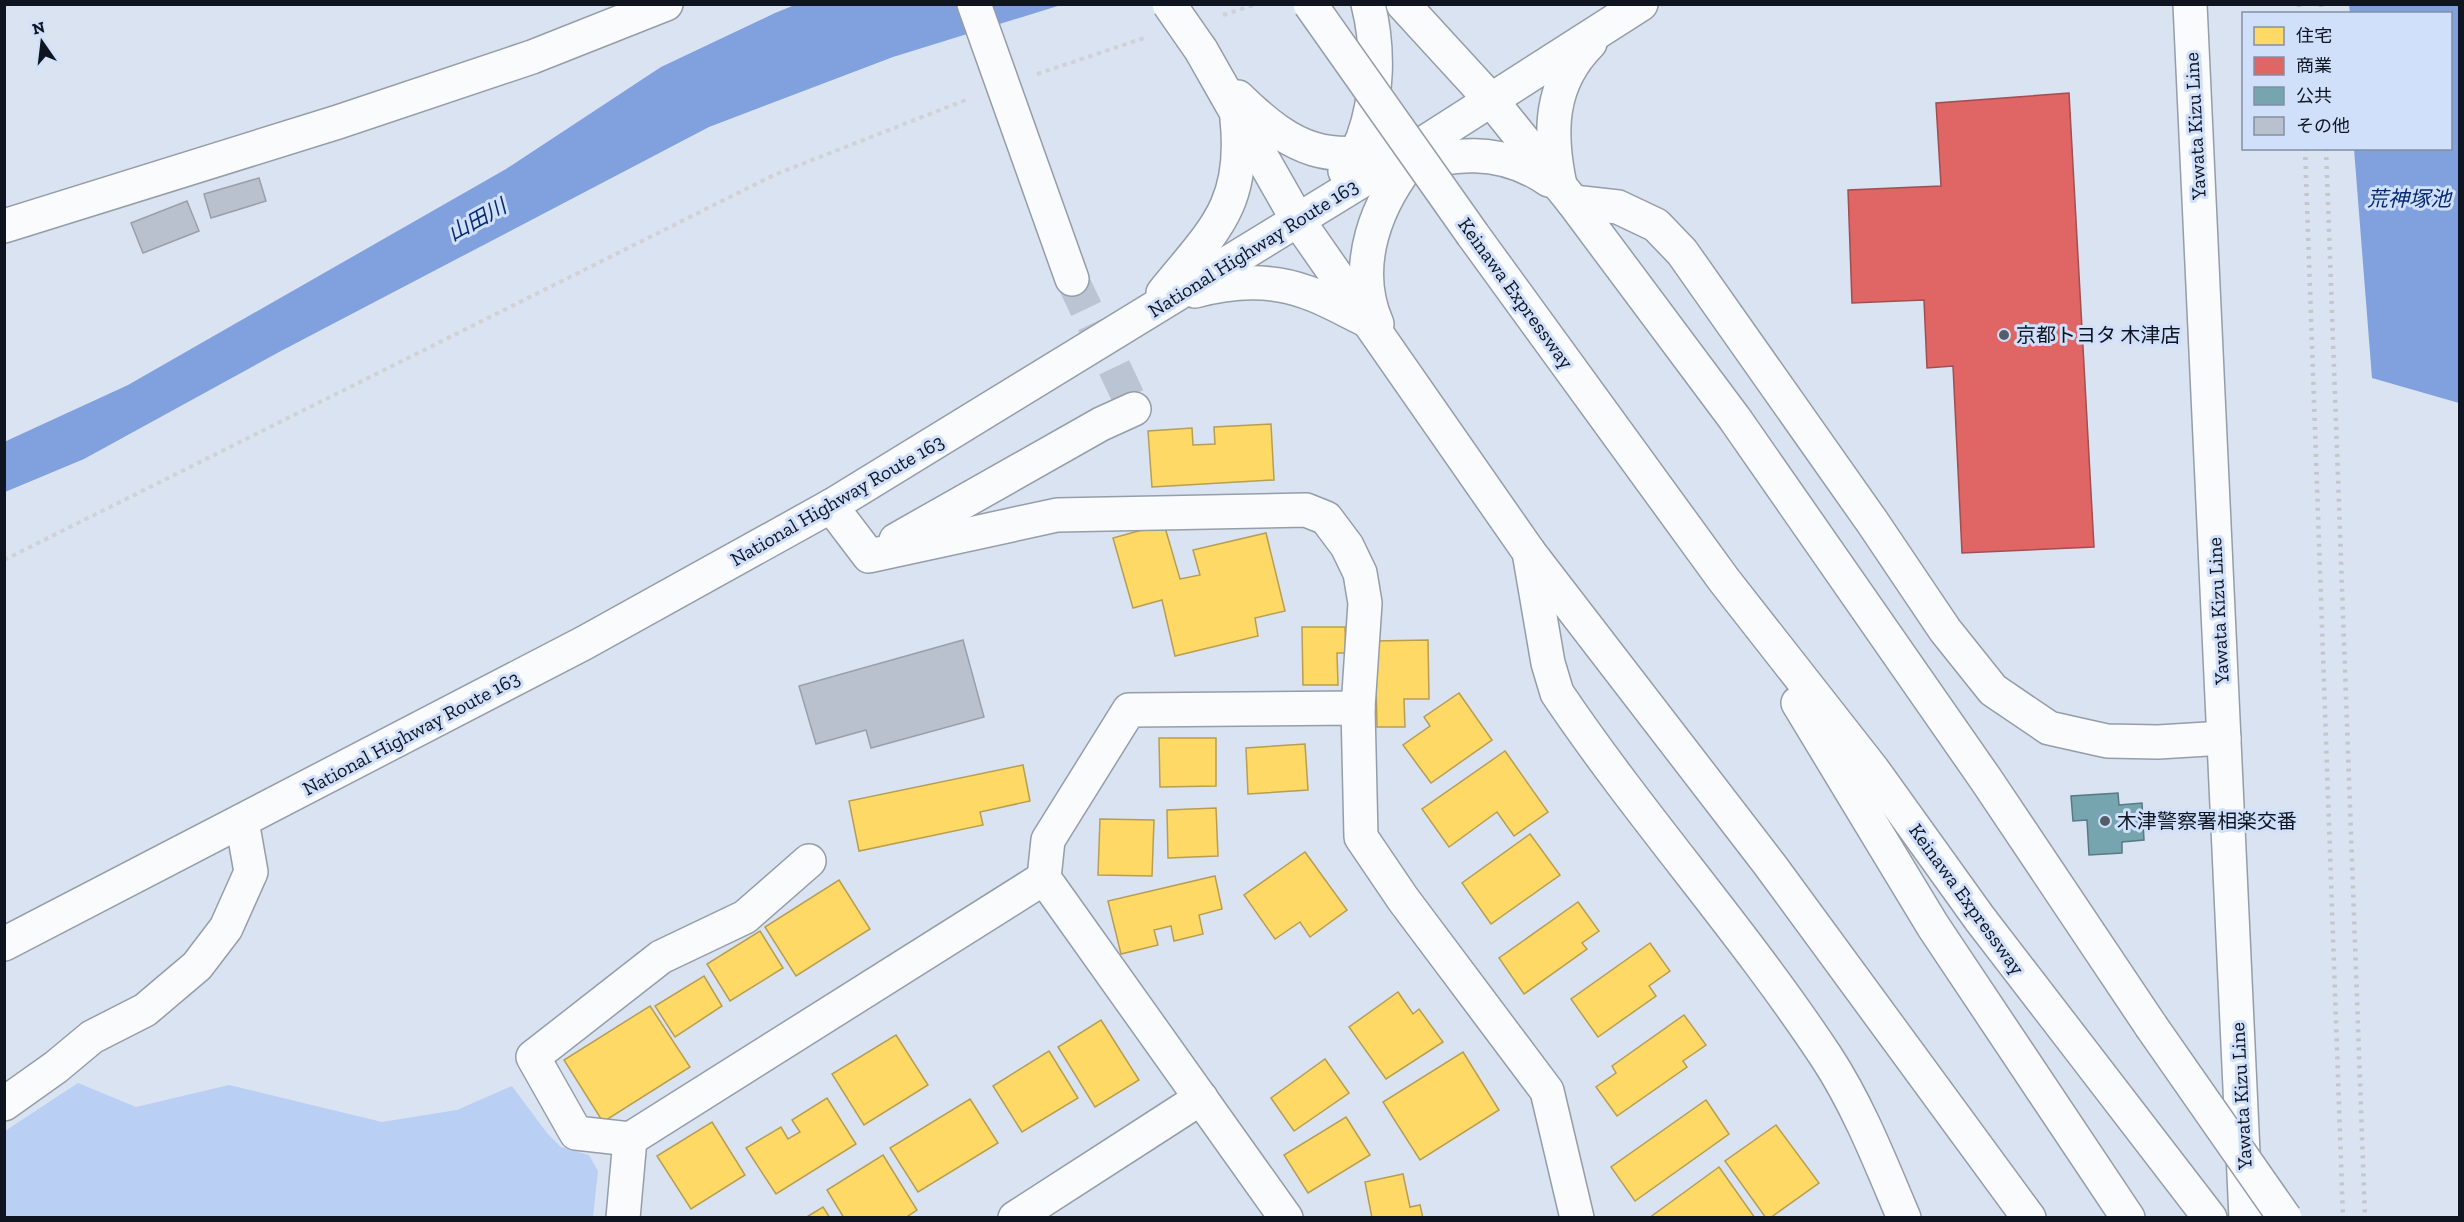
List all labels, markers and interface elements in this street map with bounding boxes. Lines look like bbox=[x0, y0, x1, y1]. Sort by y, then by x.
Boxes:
north arrow bbox=[12, 12, 72, 72]
legend bbox=[2242, 12, 2452, 150]
text: N bbox=[30, 17, 47, 39]
text: 住宅 bbox=[2296, 25, 2332, 47]
street label: Yawata Kizu Line bbox=[2179, 52, 2211, 201]
text: 商業 bbox=[2296, 55, 2332, 77]
text: 公共 bbox=[2296, 85, 2332, 107]
text: その他 bbox=[2296, 115, 2350, 137]
street label: National Highway Route 163 bbox=[1144, 174, 1362, 322]
water label: 荒神塚池 bbox=[2367, 186, 2453, 211]
water label: 山田川 bbox=[443, 192, 512, 246]
street label: Keinawa Expressway bbox=[1453, 213, 1579, 374]
place label: 京都トヨタ 木津店 bbox=[2016, 323, 2181, 347]
marker: 京都トヨタ 木津店 bbox=[1997, 328, 2011, 342]
street label: National Highway Route 163 bbox=[726, 429, 948, 571]
street label: Yawata Kizu Line bbox=[2202, 537, 2234, 686]
street label: National Highway Route 163 bbox=[298, 665, 524, 801]
place label: 木津警察署相楽交番 bbox=[2117, 809, 2297, 833]
marker: 木津警察署相楽交番 bbox=[2098, 814, 2112, 828]
street label: Keinawa Expressway bbox=[1904, 819, 2030, 980]
street label: Yawata Kizu Line bbox=[2225, 1022, 2257, 1171]

